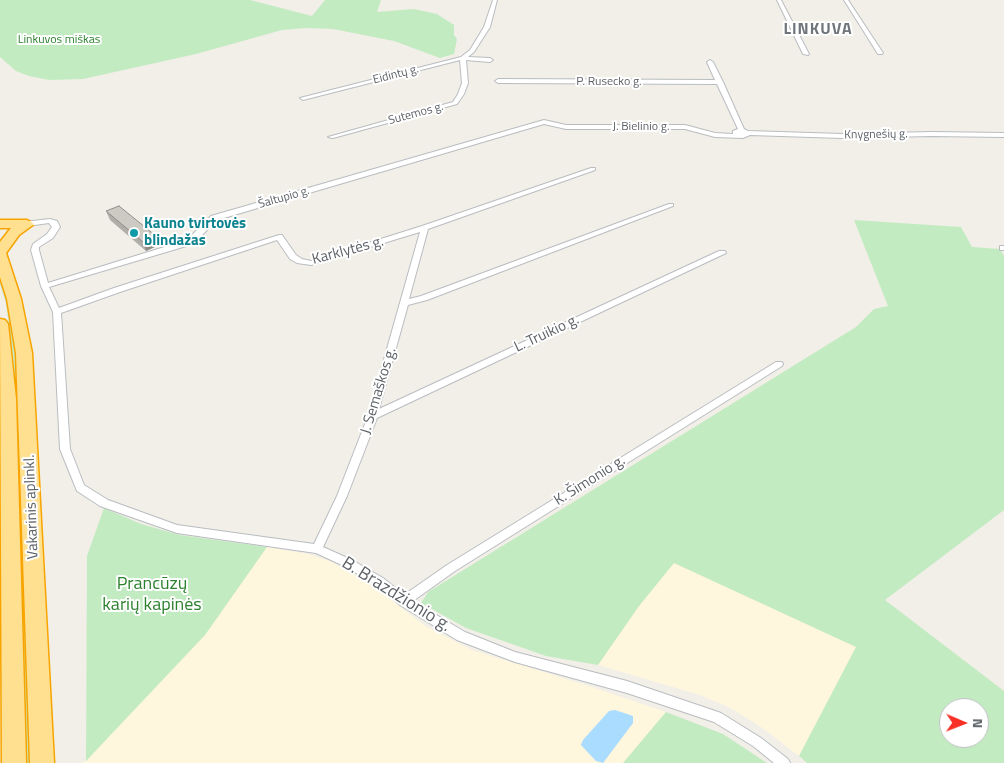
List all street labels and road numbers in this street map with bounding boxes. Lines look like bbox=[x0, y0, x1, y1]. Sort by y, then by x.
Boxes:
street label: Eidintų g. bbox=[372, 62, 420, 88]
street label: P. Rusecko g. bbox=[576, 75, 642, 89]
street label: Sutemos g. bbox=[387, 100, 445, 128]
street label: J. Bielinio g. bbox=[613, 120, 669, 134]
street label: Knygnešių g. bbox=[844, 127, 908, 143]
street label: Šaltupio g. bbox=[257, 184, 311, 212]
street label: Karklytės g. bbox=[310, 233, 386, 269]
street label: L. Truikio g. bbox=[512, 311, 582, 357]
street label: J. Semaškos g. bbox=[357, 345, 401, 437]
street label: K. Šimonio g. bbox=[551, 452, 629, 510]
street label: Vakarinis aplinkl. bbox=[21, 454, 43, 560]
street label: B. Brazdžionio g. bbox=[337, 553, 455, 637]

